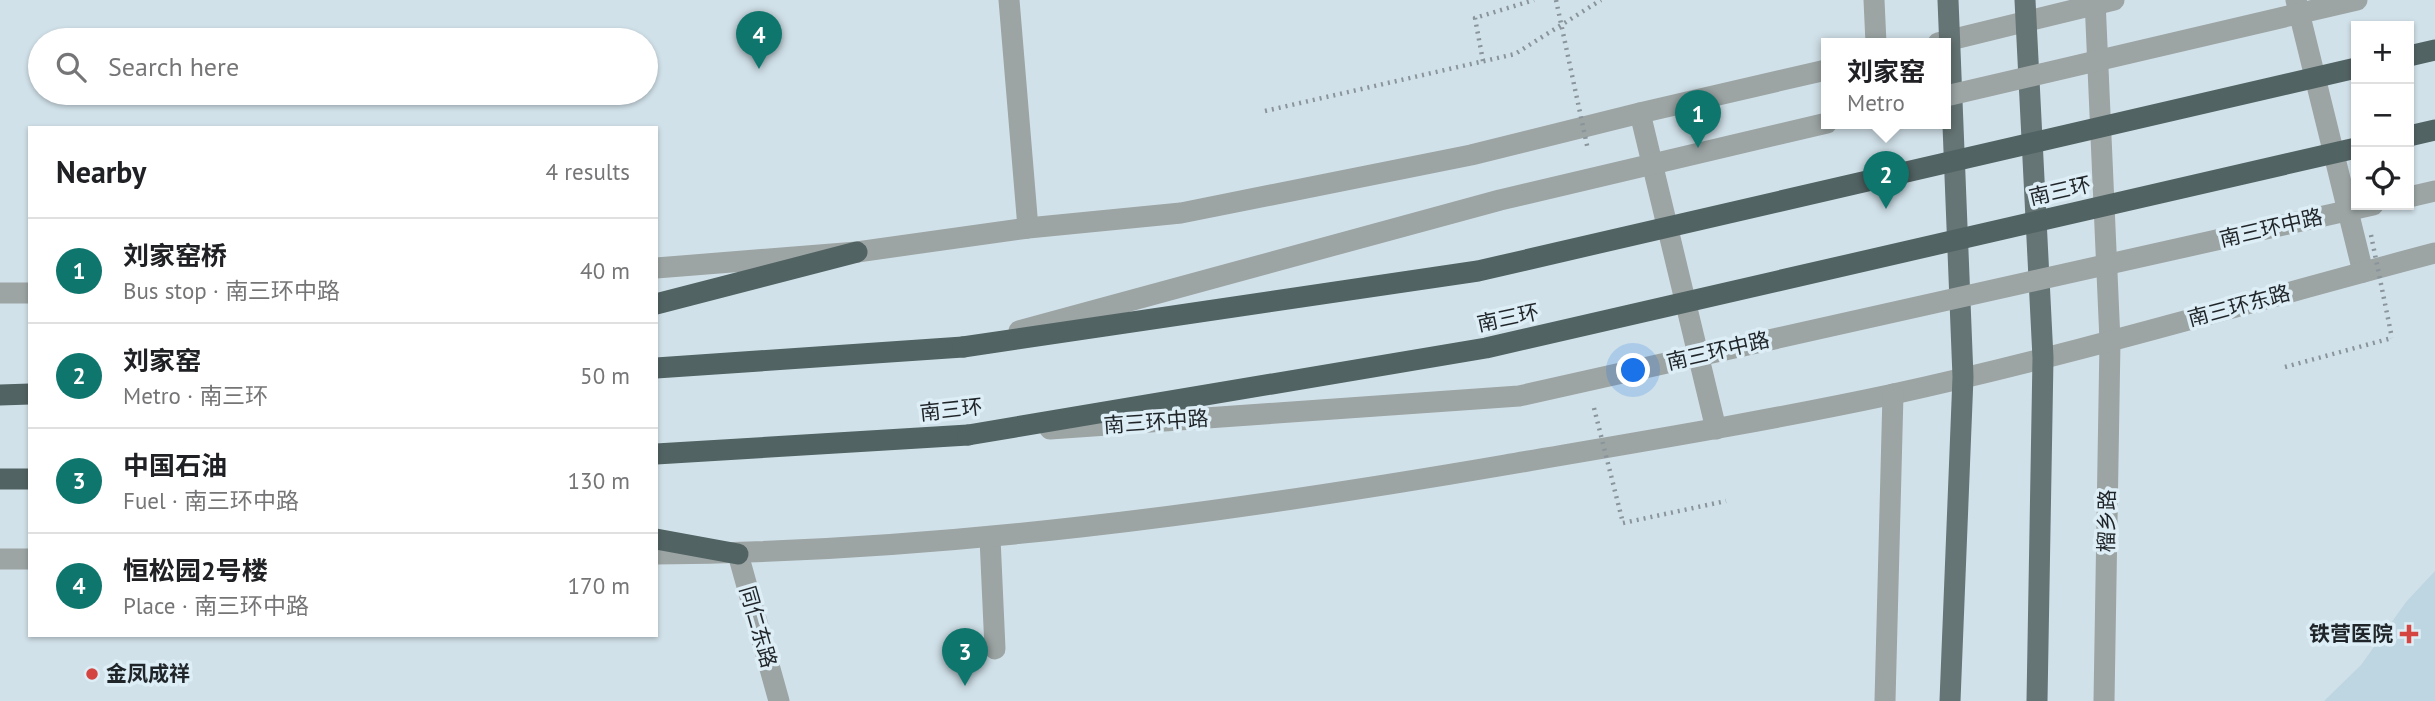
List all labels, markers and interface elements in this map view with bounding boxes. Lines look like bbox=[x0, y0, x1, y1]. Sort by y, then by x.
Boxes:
pin: 4 bbox=[736, 11, 782, 69]
map controls bbox=[2351, 21, 2414, 210]
button: + bbox=[2351, 21, 2414, 84]
search box bbox=[28, 28, 658, 105]
popup bbox=[1821, 38, 1951, 129]
icon: search bbox=[52, 48, 90, 86]
text: Search here bbox=[108, 50, 239, 83]
text: 刘家窑 bbox=[1847, 55, 1925, 88]
button: − bbox=[2351, 84, 2414, 147]
text: Metro bbox=[1847, 88, 1905, 117]
pin: 1 bbox=[1675, 90, 1721, 148]
button: locate bbox=[2351, 147, 2414, 210]
pin: 2 bbox=[1863, 151, 1909, 209]
text: Nearby bbox=[56, 152, 146, 191]
text: 4 results bbox=[546, 157, 630, 186]
street label: 南三环 bbox=[2026, 170, 2094, 211]
street label: 南三环中路 bbox=[2217, 203, 2325, 252]
text: 刘家窑桥 bbox=[123, 239, 227, 272]
text: 1 bbox=[72, 256, 86, 285]
text: 40 m bbox=[580, 256, 630, 285]
text: Bus stop · 南三环中路 bbox=[123, 276, 340, 305]
street label: 南三环东路 bbox=[2185, 279, 2293, 332]
street label: 南三环 bbox=[1474, 298, 1542, 337]
street label: 南三环中路 bbox=[1664, 326, 1772, 375]
text: 刘家窑 bbox=[123, 344, 201, 377]
your location bbox=[1616, 353, 1650, 387]
text: 2 bbox=[72, 361, 86, 390]
text: 50 m bbox=[580, 361, 630, 390]
text: Metro · 南三环 bbox=[123, 381, 268, 410]
street label: 南三环 bbox=[918, 393, 984, 426]
street label: 南三环中路 bbox=[1103, 404, 1209, 439]
text: 中国石油 bbox=[123, 449, 227, 482]
text: 3 bbox=[72, 466, 86, 495]
text: 130 m bbox=[568, 466, 630, 495]
text: Fuel · 南三环中路 bbox=[123, 486, 299, 515]
street label: 榴乡路 bbox=[2092, 489, 2121, 553]
text: 恒松园2号楼 bbox=[123, 554, 268, 587]
text: 4 bbox=[72, 571, 86, 600]
text: 170 m bbox=[568, 571, 630, 600]
street label: 同仁东路 bbox=[734, 583, 783, 671]
text: Place · 南三环中路 bbox=[123, 591, 309, 620]
place label: 铁营医院 bbox=[2309, 620, 2393, 647]
marker: 铁营医院 bbox=[2399, 624, 2419, 644]
pin: 3 bbox=[942, 628, 988, 686]
place label: 金凤成祥 bbox=[106, 660, 190, 687]
marker: 金凤成祥 bbox=[84, 666, 100, 682]

